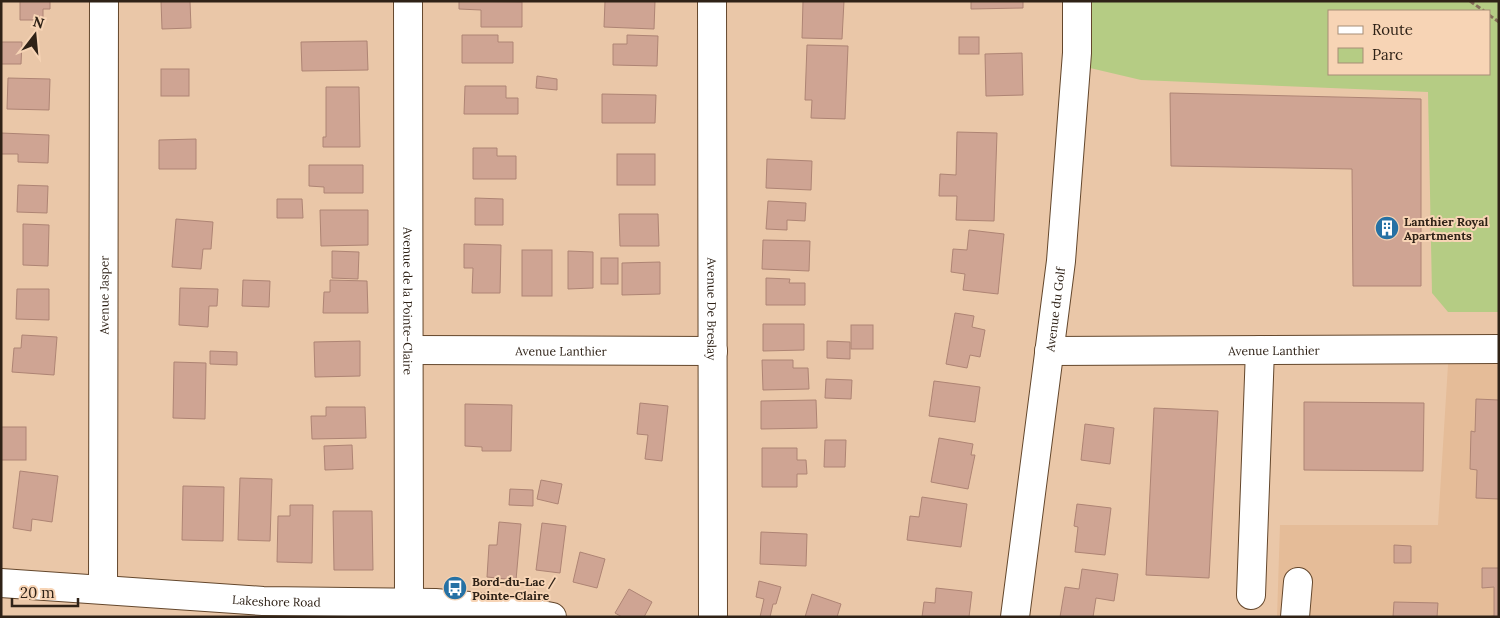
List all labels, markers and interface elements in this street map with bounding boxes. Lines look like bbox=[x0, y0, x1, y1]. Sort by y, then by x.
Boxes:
north arrow bbox=[10, 10, 60, 60]
legend bbox=[1328, 10, 1490, 75]
text: N bbox=[31, 12, 46, 33]
text: Route bbox=[1372, 20, 1413, 39]
text: Parc bbox=[1372, 45, 1403, 64]
place label: Lanthier Royal Apartments bbox=[1404, 214, 1488, 243]
building icon: Lanthier Royal Apartments bbox=[1374, 215, 1400, 241]
street label: Avenue de la Pointe-Claire bbox=[401, 226, 416, 376]
street label: Avenue Jasper bbox=[96, 255, 111, 335]
street label: Avenue De Breslay bbox=[705, 257, 720, 361]
street label: Avenue du Golf bbox=[1042, 266, 1068, 354]
street label: Avenue Lanthier bbox=[1227, 342, 1321, 358]
street label: Avenue Lanthier bbox=[514, 343, 608, 358]
place label: Bord-du-Lac / Pointe-Claire bbox=[472, 574, 557, 603]
bus stop icon: Bord-du-Lac / Pointe-Claire bbox=[442, 575, 468, 601]
scale bar bbox=[12, 576, 79, 608]
text: 20 m bbox=[20, 583, 55, 602]
street label: Lakeshore Road bbox=[232, 591, 321, 609]

